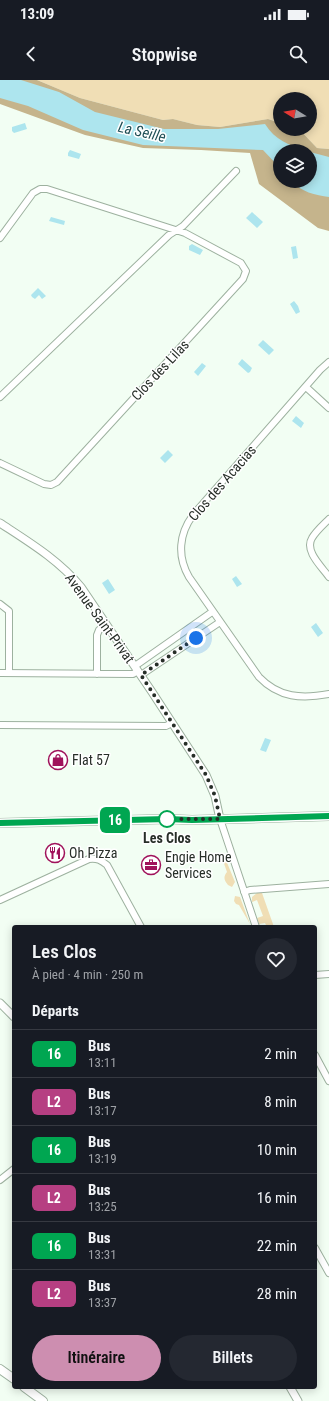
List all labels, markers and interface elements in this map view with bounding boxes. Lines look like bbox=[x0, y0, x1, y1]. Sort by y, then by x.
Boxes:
text: 13:09 bbox=[20, 5, 54, 23]
icon: back bbox=[20, 43, 42, 65]
icon: search bbox=[287, 43, 309, 65]
text: Stopwise bbox=[132, 44, 197, 65]
north arrow bbox=[273, 92, 317, 136]
map controls bbox=[273, 92, 317, 188]
water label: La Seille bbox=[116, 118, 168, 146]
button: layers bbox=[273, 144, 317, 188]
street label: Clos des Lilas bbox=[128, 336, 192, 404]
street label: Clos des Acacias bbox=[185, 442, 259, 524]
street label: Avenue Saint-Privat bbox=[62, 570, 138, 666]
your location bbox=[186, 628, 206, 648]
shop icon: Flat 57 bbox=[47, 749, 69, 771]
place label: Flat 57 bbox=[72, 752, 110, 768]
line badge: 16 bbox=[97, 807, 133, 833]
marker: Les Clos bbox=[158, 810, 176, 828]
text: 16 bbox=[108, 812, 122, 828]
place label: Les Clos bbox=[143, 830, 191, 846]
restaurant icon: Oh Pizza bbox=[44, 842, 66, 864]
place label: Oh Pizza bbox=[69, 845, 117, 861]
place label: Engie Home Services bbox=[165, 849, 232, 881]
office icon: Engie Home Services bbox=[140, 854, 162, 876]
button: heart bbox=[255, 938, 297, 980]
text: Les Clos bbox=[32, 940, 97, 963]
text: À pied · 4 min · 250 m bbox=[32, 967, 143, 982]
text: Départs bbox=[32, 1002, 79, 1020]
text: Bus bbox=[88, 1037, 111, 1055]
text: 2 min bbox=[264, 1045, 297, 1063]
text: 16 bbox=[47, 1046, 61, 1062]
text: 13:11 bbox=[88, 1055, 117, 1070]
text: Bus bbox=[88, 1085, 111, 1103]
text: 8 min bbox=[264, 1093, 297, 1111]
text: L2 bbox=[47, 1094, 61, 1110]
text: 13:17 bbox=[88, 1103, 117, 1118]
text: Bus bbox=[88, 1133, 111, 1151]
text: 10 min bbox=[257, 1141, 297, 1159]
text: 16 bbox=[47, 1142, 61, 1158]
text: 13:19 bbox=[88, 1151, 117, 1166]
text: Bus bbox=[88, 1181, 111, 1199]
text: 16 min bbox=[257, 1189, 297, 1207]
text: L2 bbox=[47, 1190, 61, 1206]
text: 13:25 bbox=[88, 1199, 117, 1214]
text: Bus bbox=[88, 1229, 111, 1247]
text: 22 min bbox=[257, 1237, 297, 1255]
text: 16 bbox=[47, 1238, 61, 1254]
text: 13:31 bbox=[88, 1247, 117, 1262]
text: Bus bbox=[88, 1277, 111, 1295]
text: 28 min bbox=[257, 1285, 297, 1303]
text: L2 bbox=[47, 1286, 61, 1302]
text: 13:37 bbox=[88, 1295, 117, 1310]
button: Itinéraire bbox=[32, 1335, 161, 1381]
button: Billets bbox=[169, 1335, 297, 1381]

